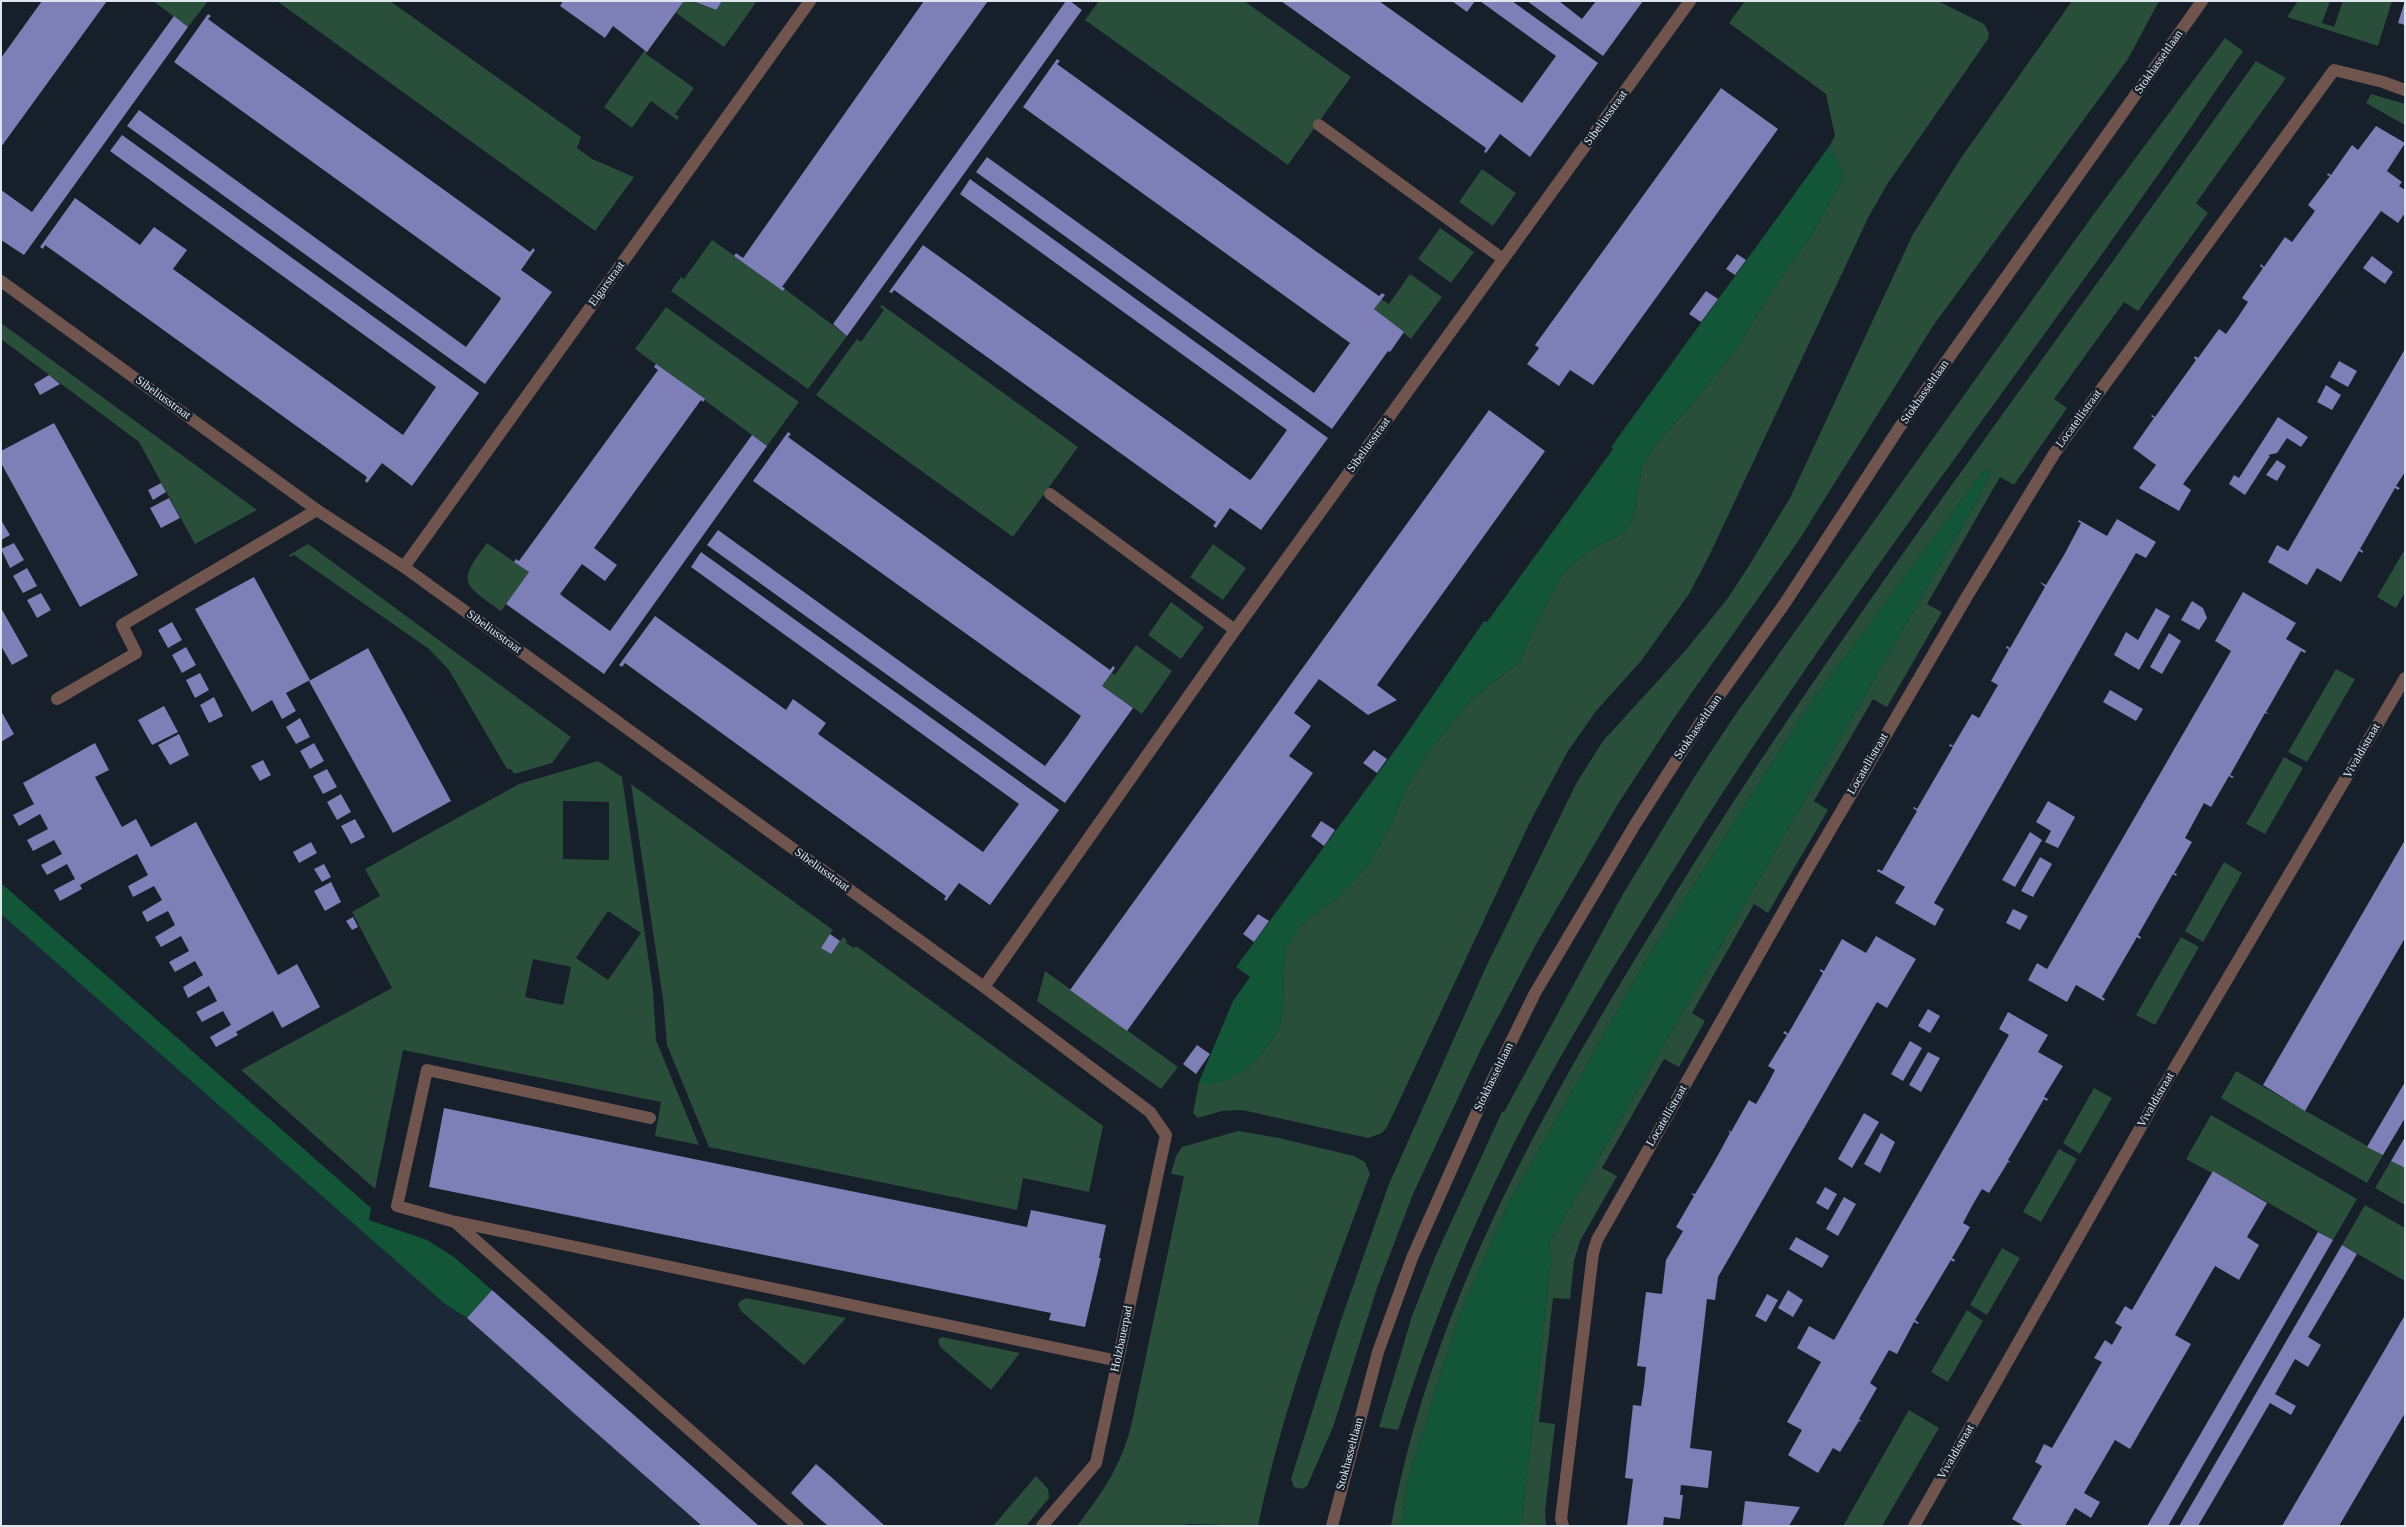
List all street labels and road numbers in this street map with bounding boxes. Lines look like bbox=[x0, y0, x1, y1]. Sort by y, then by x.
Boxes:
street label: Stokhasseltlaan bbox=[2132, 27, 2186, 97]
street label: Sibeliusstraat bbox=[1581, 88, 1631, 148]
street label: Elgarstraat bbox=[586, 259, 628, 309]
street label: Stokhasseltlaan bbox=[1898, 357, 1952, 427]
street label: Sibeliusstraat bbox=[133, 373, 193, 423]
street label: Locatellistraat bbox=[2053, 387, 2105, 451]
street label: Sibeliusstraat bbox=[1344, 415, 1394, 475]
street label: Sibeliusstraat bbox=[464, 607, 524, 657]
street label: Stokhasseltlaan bbox=[1671, 692, 1725, 762]
street label: Vivaldistraat bbox=[2340, 721, 2384, 781]
street label: Locatellistraat bbox=[1845, 731, 1891, 797]
street label: Sibeliusstraat bbox=[792, 845, 852, 895]
street label: Stokhasseltlaan bbox=[1471, 1040, 1517, 1114]
street label: Vivaldistraat bbox=[2134, 1070, 2178, 1130]
street label: Locatellistraat bbox=[1644, 1083, 1690, 1149]
street label: Holzbauerpad bbox=[1108, 1305, 1136, 1373]
street label: Stokhasseltlaan bbox=[1333, 1416, 1367, 1492]
street label: Vivaldistraat bbox=[1934, 1422, 1978, 1482]

